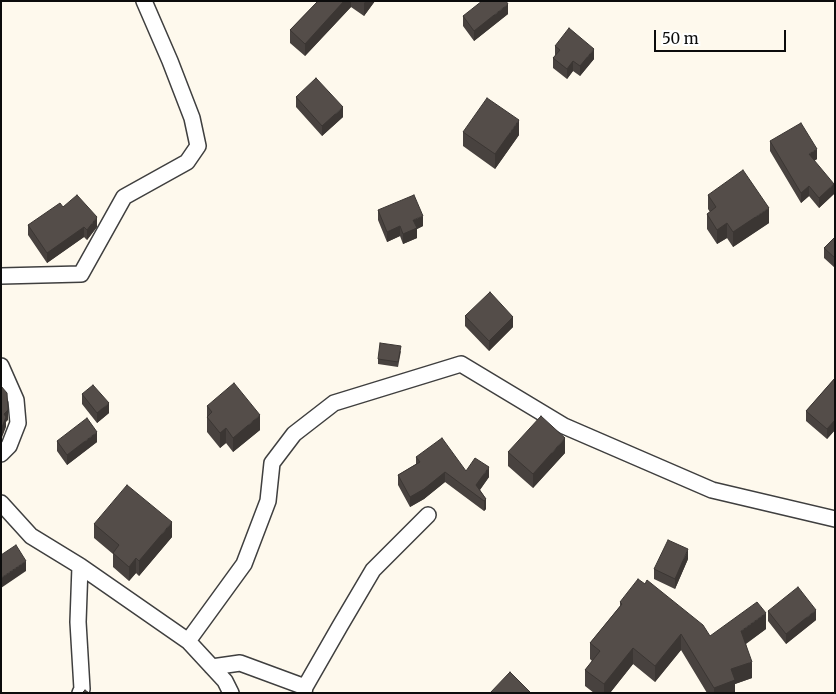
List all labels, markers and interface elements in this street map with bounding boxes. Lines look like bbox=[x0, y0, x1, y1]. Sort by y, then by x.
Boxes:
scale bar bbox=[656, 20, 788, 52]
text: 50 m bbox=[662, 29, 699, 48]

